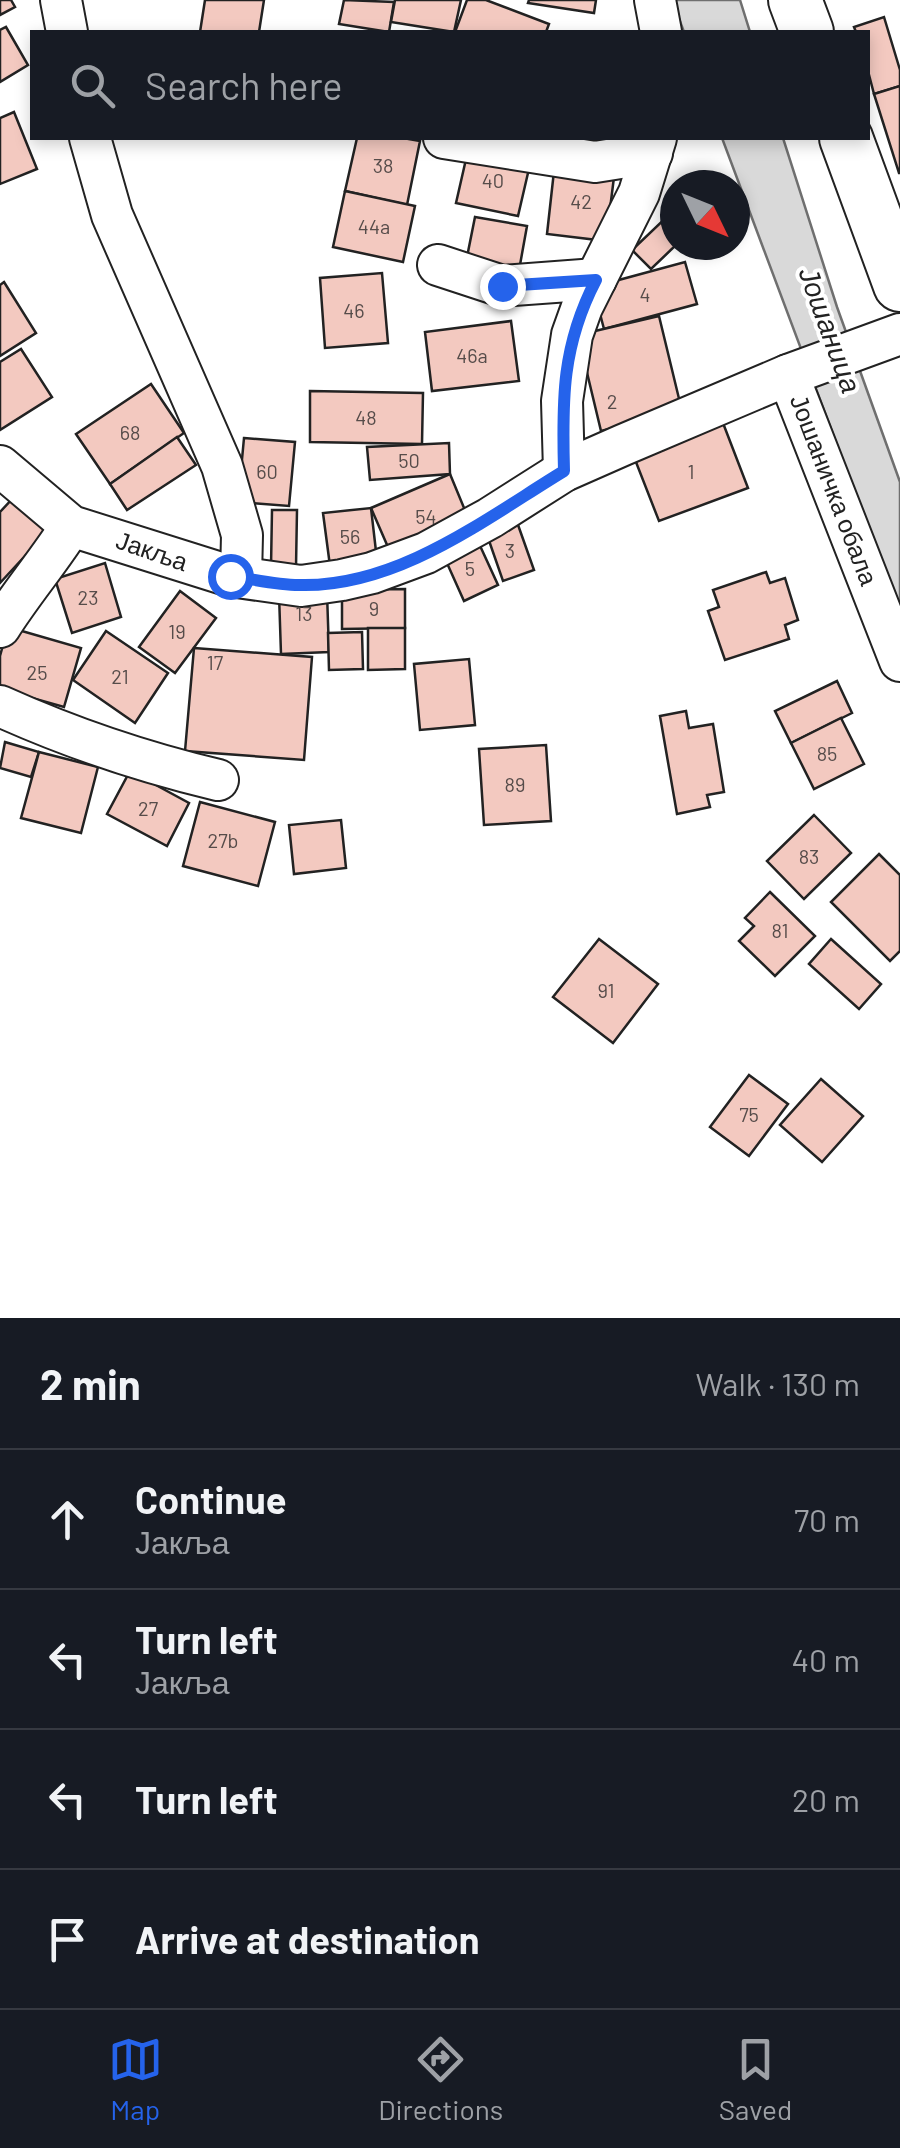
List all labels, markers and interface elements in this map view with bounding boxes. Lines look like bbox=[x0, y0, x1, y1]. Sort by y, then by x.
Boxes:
search box bbox=[30, 30, 870, 140]
icon: search bbox=[65, 58, 120, 113]
text: Search here bbox=[145, 62, 343, 108]
house number: 38 bbox=[373, 153, 393, 177]
house number: 40 bbox=[482, 168, 504, 192]
north arrow bbox=[660, 170, 750, 260]
house number: 42 bbox=[570, 189, 592, 213]
house number: 44a bbox=[358, 214, 390, 238]
water label: Јошаница bbox=[792, 261, 869, 397]
route end bbox=[480, 264, 526, 310]
house number: 4 bbox=[639, 282, 651, 306]
house number: 46 bbox=[343, 298, 365, 322]
house number: 46a bbox=[456, 343, 488, 367]
house number: 2 bbox=[607, 389, 617, 413]
street label: Јошаничка обала bbox=[785, 390, 885, 589]
house number: 48 bbox=[355, 405, 377, 429]
house number: 68 bbox=[120, 420, 140, 444]
house number: 50 bbox=[398, 448, 420, 472]
house number: 60 bbox=[256, 459, 278, 483]
house number: 1 bbox=[688, 459, 695, 483]
house number: 54 bbox=[415, 504, 437, 528]
street label: Јакља bbox=[113, 524, 192, 576]
house number: 56 bbox=[340, 524, 360, 548]
house number: 3 bbox=[505, 538, 515, 562]
route start bbox=[208, 554, 254, 600]
house number: 5 bbox=[465, 556, 475, 580]
house number: 23 bbox=[78, 585, 98, 609]
house number: 9 bbox=[369, 596, 379, 620]
house number: 13 bbox=[295, 601, 313, 625]
house number: 19 bbox=[168, 619, 186, 643]
house number: 17 bbox=[207, 650, 224, 674]
house number: 25 bbox=[27, 660, 48, 684]
house number: 21 bbox=[111, 664, 129, 688]
house number: 85 bbox=[817, 741, 837, 765]
house number: 89 bbox=[505, 772, 525, 796]
house number: 27 bbox=[138, 796, 159, 820]
house number: 27b bbox=[207, 828, 239, 852]
house number: 83 bbox=[799, 844, 819, 868]
house number: 81 bbox=[772, 918, 788, 942]
house number: 91 bbox=[597, 978, 615, 1002]
house number: 75 bbox=[739, 1102, 759, 1126]
text: 2 min bbox=[40, 1358, 141, 1408]
text: Walk · 130 m bbox=[696, 1364, 860, 1402]
text: Continue bbox=[135, 1476, 286, 1522]
icon: ahead bbox=[40, 1492, 95, 1547]
text: 70 m bbox=[794, 1500, 860, 1538]
text: Јакља bbox=[135, 1522, 230, 1560]
text: Turn left bbox=[135, 1616, 278, 1662]
icon: left bbox=[40, 1632, 95, 1687]
text: 40 m bbox=[791, 1640, 860, 1678]
text: Јакља bbox=[135, 1662, 230, 1700]
icon: left bbox=[40, 1772, 95, 1827]
text: Turn left bbox=[135, 1776, 278, 1822]
text: 20 m bbox=[792, 1780, 860, 1818]
icon: arrive bbox=[40, 1912, 95, 1967]
text: Arrive at destination bbox=[135, 1916, 480, 1962]
tab: Map bbox=[108, 2032, 163, 2126]
tab: Directions bbox=[378, 2032, 503, 2126]
tab: Saved bbox=[719, 2032, 792, 2126]

